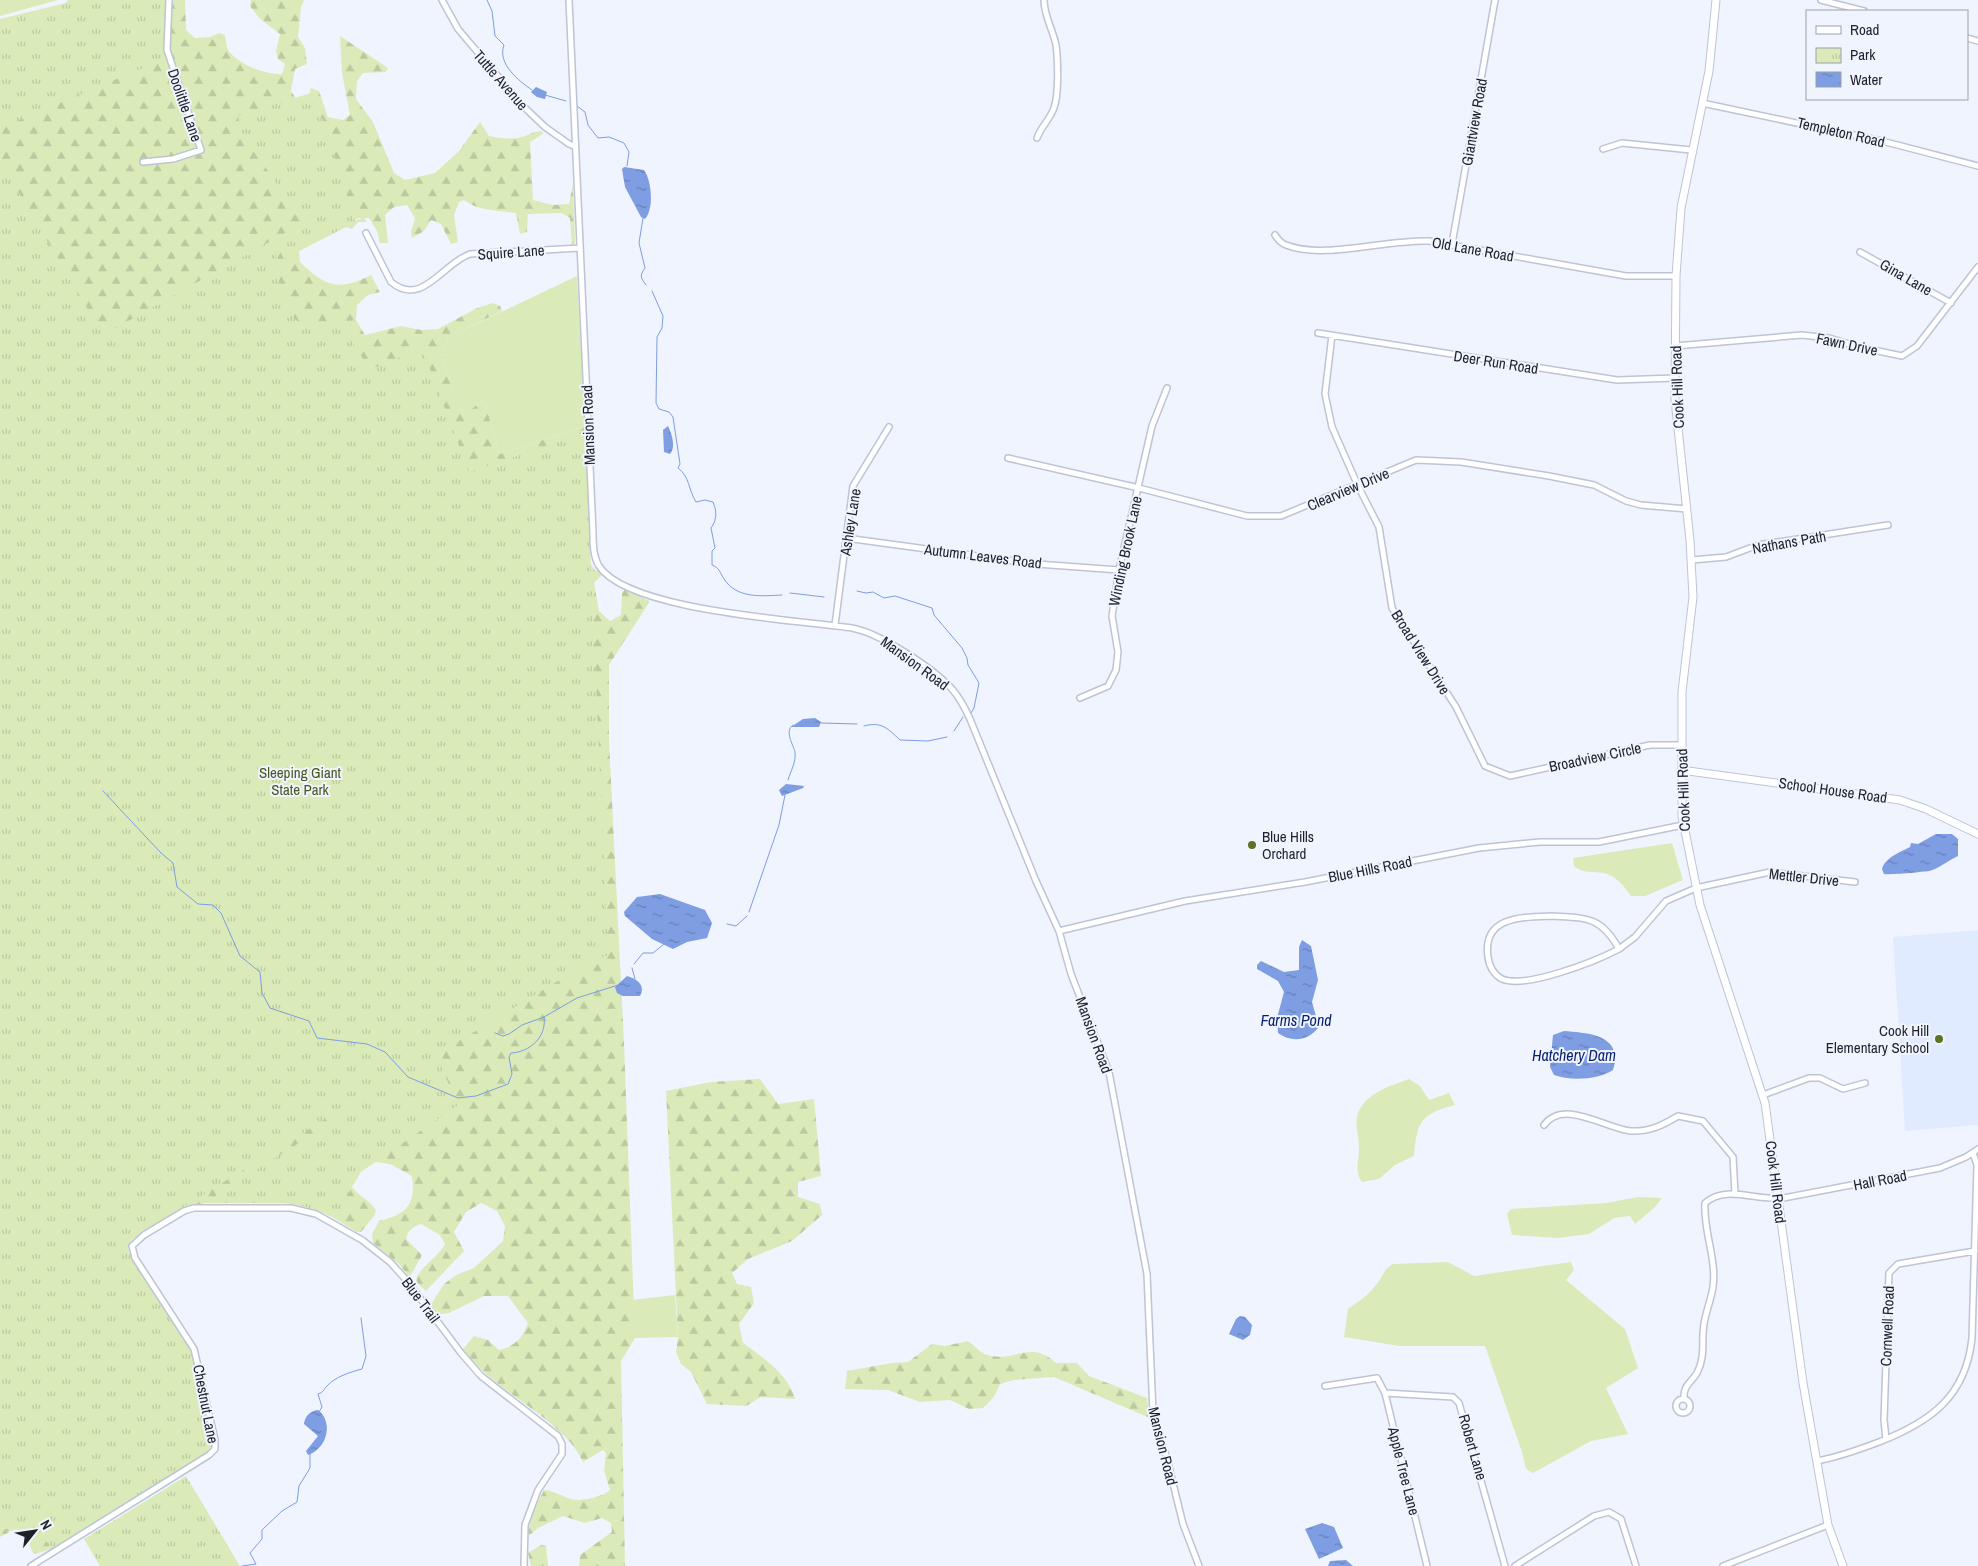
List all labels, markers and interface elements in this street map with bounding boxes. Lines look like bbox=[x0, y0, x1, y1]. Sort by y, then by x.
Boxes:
legend bbox=[1806, 10, 1968, 100]
text: Road bbox=[1850, 19, 1879, 40]
text: Park bbox=[1850, 44, 1876, 65]
street label: Tuttle Avenue bbox=[469, 45, 533, 115]
street label: Doolittle Lane bbox=[163, 66, 207, 144]
text: Water bbox=[1850, 69, 1882, 90]
street label: Giantview Road bbox=[1456, 77, 1492, 167]
street label: Templeton Road bbox=[1795, 112, 1887, 152]
street label: Old Lane Road bbox=[1430, 231, 1516, 267]
street label: Squire Lane bbox=[477, 239, 545, 265]
street label: Gina Lane bbox=[1876, 254, 1936, 301]
street label: Fawn Drive bbox=[1814, 327, 1880, 361]
street label: Deer Run Road bbox=[1452, 345, 1540, 379]
street label: Cook Hill Road bbox=[1665, 345, 1689, 429]
street label: Mansion Road bbox=[576, 385, 600, 465]
street label: Clearview Drive bbox=[1304, 462, 1393, 516]
street label: Ashley Lane bbox=[834, 487, 866, 558]
street label: Winding Brook Lane bbox=[1103, 494, 1147, 608]
street label: Nathans Path bbox=[1750, 525, 1828, 559]
street label: Autumn Leaves Road bbox=[922, 538, 1043, 574]
street label: Broad View Drive bbox=[1387, 606, 1455, 698]
street label: Mansion Road bbox=[876, 631, 954, 695]
street label: Broadview Circle bbox=[1547, 737, 1643, 777]
street label: Cook Hill Road bbox=[1671, 748, 1695, 832]
park label: Sleeping Giant State Park bbox=[259, 762, 342, 800]
street label: School House Road bbox=[1777, 772, 1889, 808]
place label: Blue Hills Orchard bbox=[1262, 826, 1314, 864]
marker: Blue Hills Orchard bbox=[1246, 839, 1258, 851]
street label: Blue Hills Road bbox=[1326, 851, 1414, 887]
street label: Mettler Drive bbox=[1768, 863, 1840, 891]
street label: Mansion Road bbox=[1070, 994, 1118, 1076]
water label: Farms Pond bbox=[1261, 1009, 1332, 1031]
place label: Cook Hill Elementary School bbox=[1826, 1020, 1929, 1058]
marker: Cook Hill Elementary School bbox=[1933, 1033, 1945, 1045]
water label: Hatchery Dam bbox=[1532, 1044, 1616, 1066]
street label: Cook Hill Road bbox=[1761, 1140, 1791, 1224]
street label: Hall Road bbox=[1851, 1165, 1909, 1195]
street label: Blue Trail bbox=[397, 1273, 445, 1327]
street label: Cornwell Road bbox=[1875, 1285, 1899, 1367]
street label: Chestnut Lane bbox=[188, 1363, 224, 1445]
street label: Mansion Road bbox=[1143, 1405, 1183, 1487]
street label: Robert Lane bbox=[1454, 1412, 1492, 1483]
street label: Apple Tree Lane bbox=[1383, 1424, 1425, 1517]
north arrow bbox=[10, 1506, 60, 1556]
text: N bbox=[36, 1516, 56, 1533]

